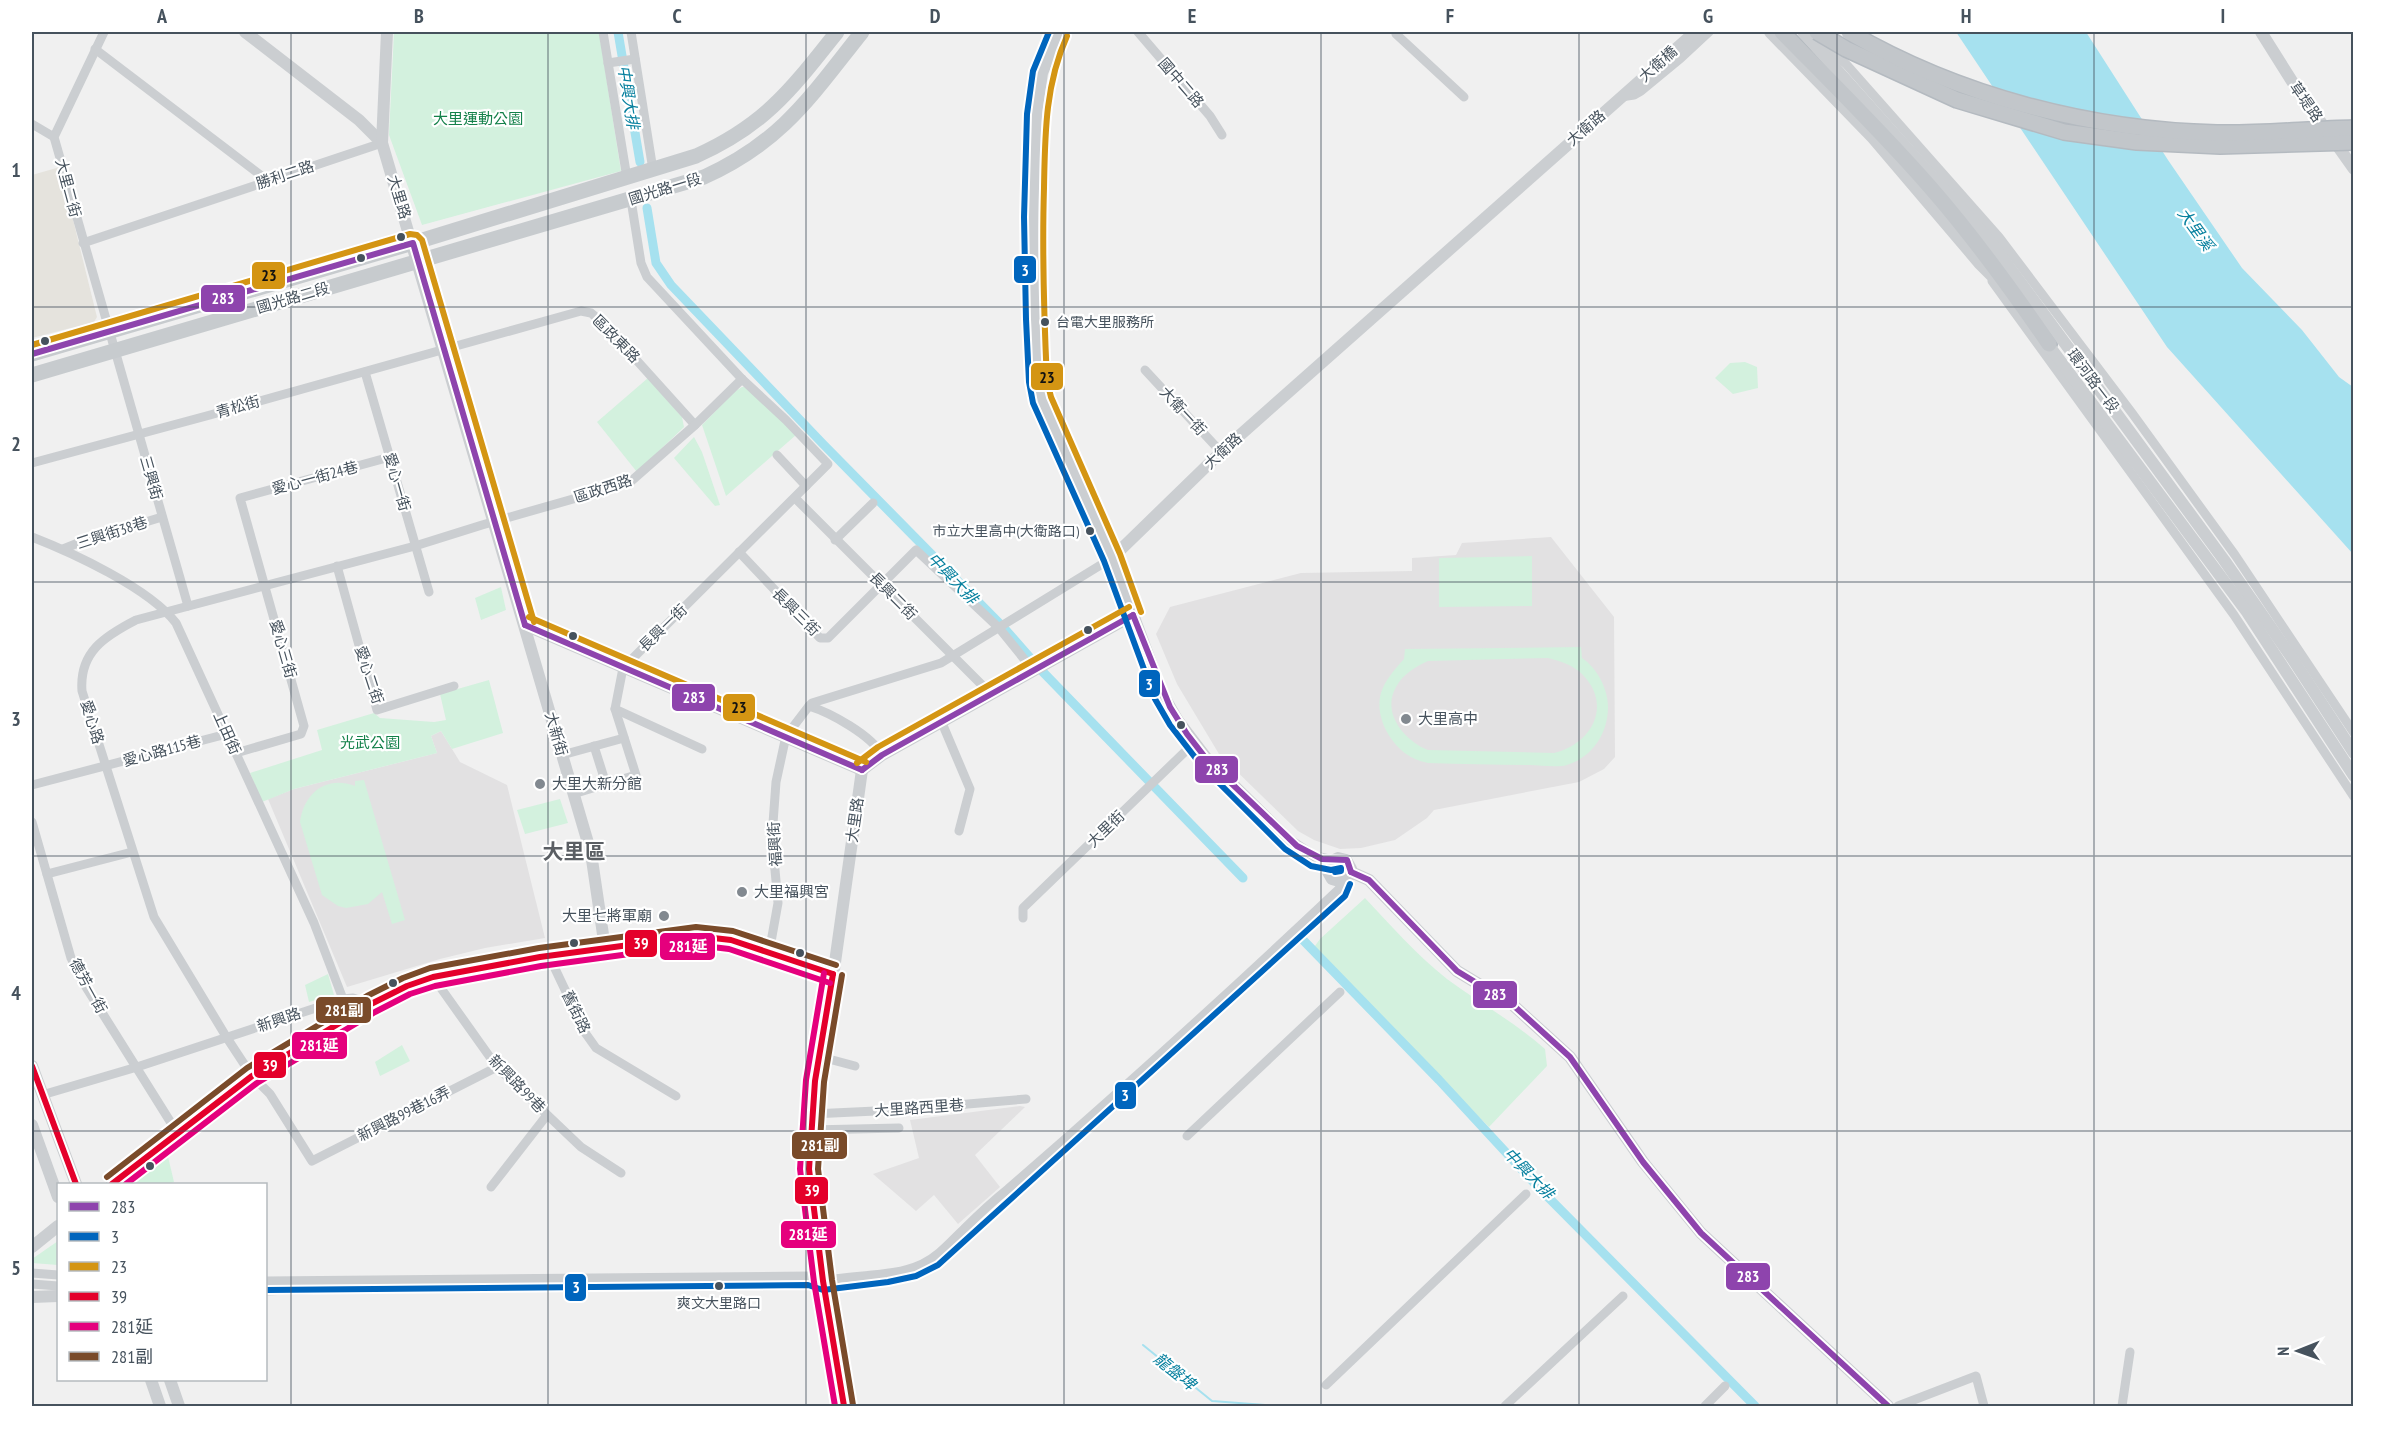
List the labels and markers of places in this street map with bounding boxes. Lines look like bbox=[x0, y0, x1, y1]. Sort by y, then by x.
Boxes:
unlabelled marker bbox=[395, 231, 407, 243]
unlabelled marker bbox=[355, 252, 367, 264]
place label: 台電大里服務所 bbox=[1056, 313, 1154, 331]
marker: 台電大里服務所 bbox=[1039, 316, 1051, 328]
unlabelled marker bbox=[39, 335, 51, 347]
place label: 市立大里高中(大衛路口) bbox=[932, 522, 1080, 540]
marker: 市立大里高中(大衛路口) bbox=[1084, 525, 1096, 537]
unlabelled marker bbox=[1082, 624, 1094, 636]
unlabelled marker bbox=[567, 630, 579, 642]
place label: 大里高中 bbox=[1418, 709, 1478, 728]
marker: 大里高中 bbox=[1399, 712, 1413, 726]
unlabelled marker bbox=[1175, 719, 1187, 731]
place label: 大里大新分館 bbox=[552, 774, 642, 793]
marker: 大里大新分館 bbox=[533, 777, 547, 791]
place label: 大里福興宮 bbox=[754, 882, 829, 901]
marker: 大里福興宮 bbox=[735, 885, 749, 899]
place label: 大里七將軍廟 bbox=[562, 906, 652, 925]
marker: 大里七將軍廟 bbox=[657, 909, 671, 923]
unlabelled marker bbox=[568, 937, 580, 949]
unlabelled marker bbox=[794, 947, 806, 959]
unlabelled marker bbox=[387, 977, 399, 989]
unlabelled marker bbox=[144, 1160, 156, 1172]
marker: 爽文大里路口 bbox=[713, 1280, 725, 1292]
place label: 爽文大里路口 bbox=[677, 1294, 761, 1312]

